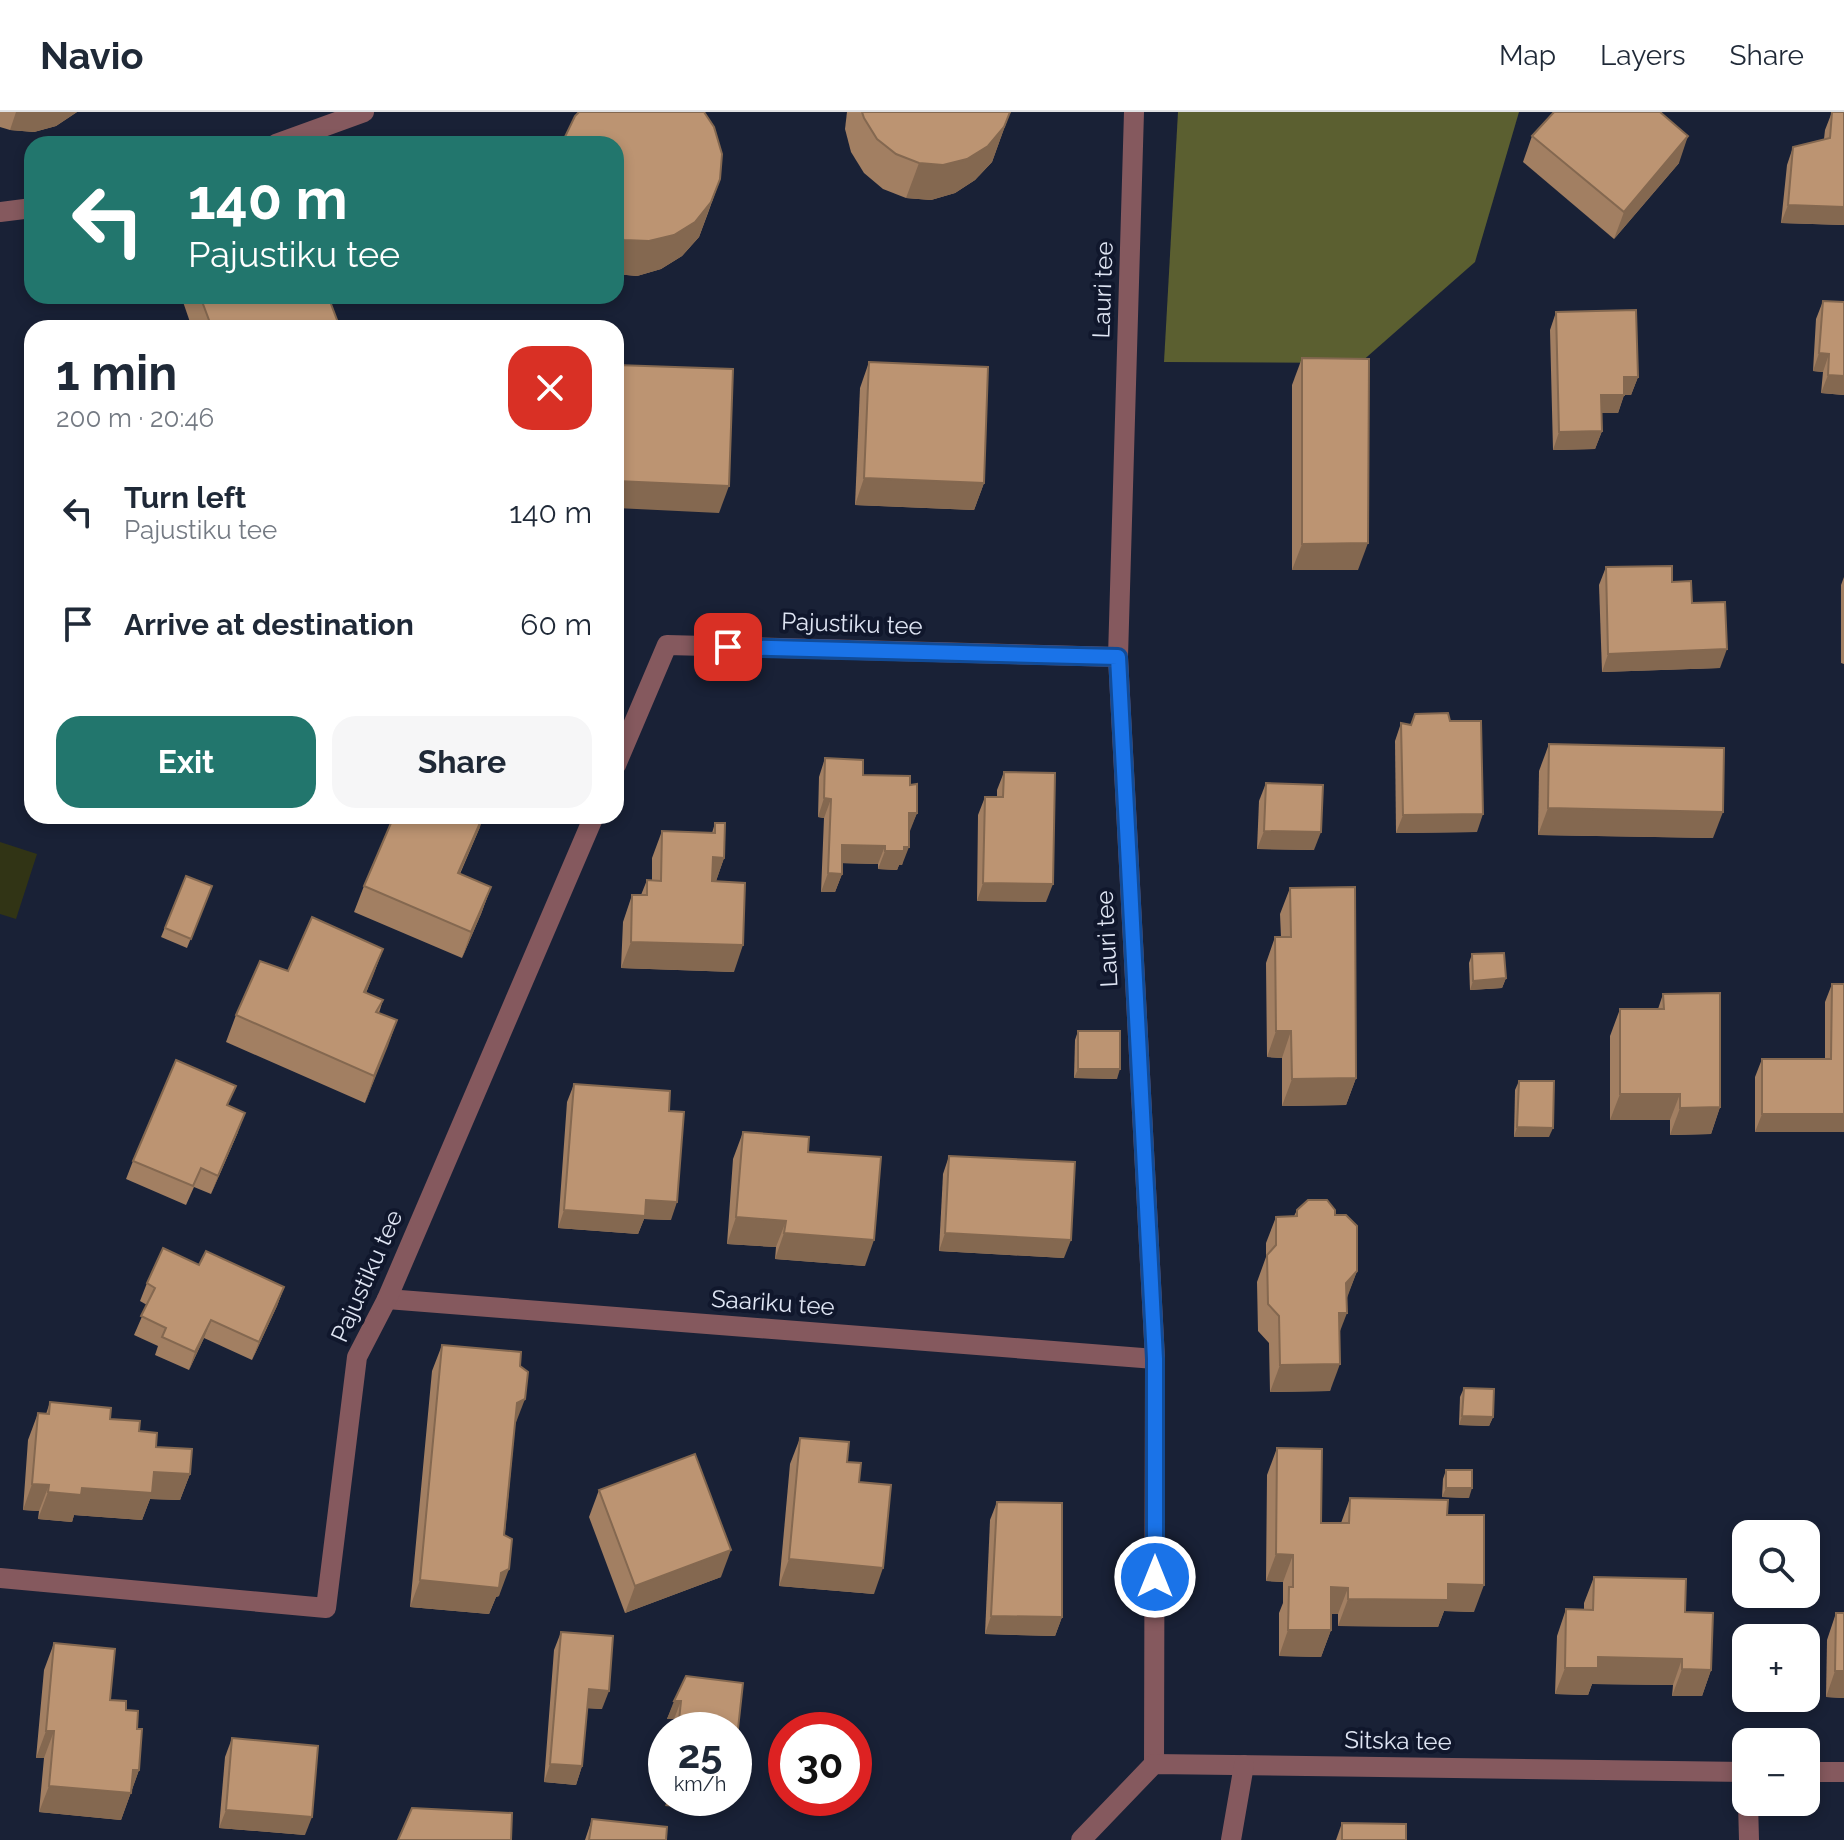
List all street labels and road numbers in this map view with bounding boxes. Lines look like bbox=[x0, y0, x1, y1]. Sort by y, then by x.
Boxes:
street label: Lauri tee bbox=[1086, 241, 1119, 339]
street label: Pajustiku tee bbox=[781, 607, 923, 640]
street label: Lauri tee bbox=[1089, 890, 1124, 988]
street label: Pajustiku tee bbox=[325, 1205, 409, 1346]
street label: Saariku tee bbox=[710, 1284, 836, 1321]
street label: Sitska tee bbox=[1344, 1725, 1452, 1756]

